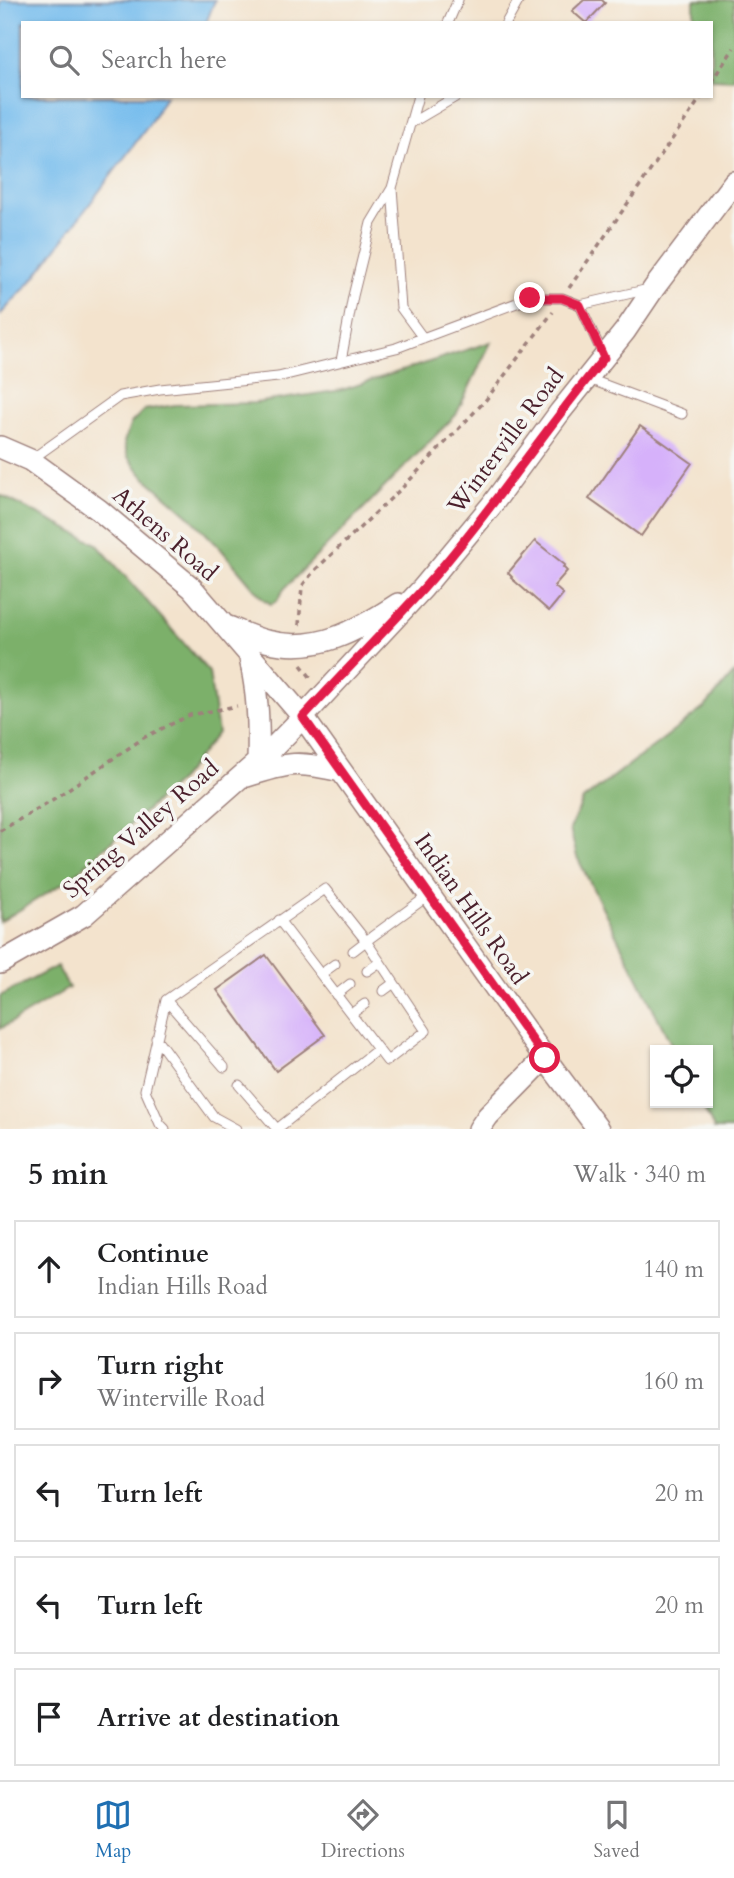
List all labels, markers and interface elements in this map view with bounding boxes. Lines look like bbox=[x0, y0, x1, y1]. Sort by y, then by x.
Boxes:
search box bbox=[21, 21, 713, 98]
icon: search bbox=[45, 41, 83, 79]
text: Search here bbox=[101, 42, 227, 77]
route end bbox=[514, 282, 545, 313]
street label: Winterville Road bbox=[439, 361, 572, 522]
street label: Athens Road bbox=[105, 479, 225, 589]
street label: Spring Valley Road bbox=[56, 752, 226, 906]
street label: Indian Hills Road bbox=[406, 827, 536, 992]
route start bbox=[529, 1042, 560, 1073]
map controls bbox=[650, 1045, 713, 1108]
button: locate bbox=[650, 1045, 713, 1108]
text: 5 min bbox=[28, 1154, 108, 1195]
text: Walk · 340 m bbox=[573, 1159, 706, 1190]
text: Continue bbox=[97, 1236, 209, 1271]
icon: ahead bbox=[30, 1250, 68, 1288]
text: 140 m bbox=[643, 1254, 704, 1285]
text: Indian Hills Road bbox=[97, 1271, 268, 1302]
text: Turn right bbox=[97, 1348, 224, 1383]
icon: right bbox=[30, 1362, 68, 1400]
text: 160 m bbox=[643, 1366, 704, 1397]
text: Winterville Road bbox=[97, 1383, 265, 1414]
icon: left bbox=[30, 1474, 68, 1512]
text: Turn left bbox=[97, 1476, 202, 1511]
text: 20 m bbox=[655, 1478, 704, 1509]
icon: left bbox=[30, 1586, 68, 1624]
text: Turn left bbox=[97, 1588, 202, 1623]
text: 20 m bbox=[655, 1590, 704, 1621]
icon: arrive bbox=[30, 1698, 68, 1736]
text: Arrive at destination bbox=[97, 1700, 340, 1735]
tab: Map bbox=[94, 1796, 132, 1864]
tab: Directions bbox=[321, 1796, 405, 1864]
tab: Saved bbox=[594, 1796, 640, 1864]

